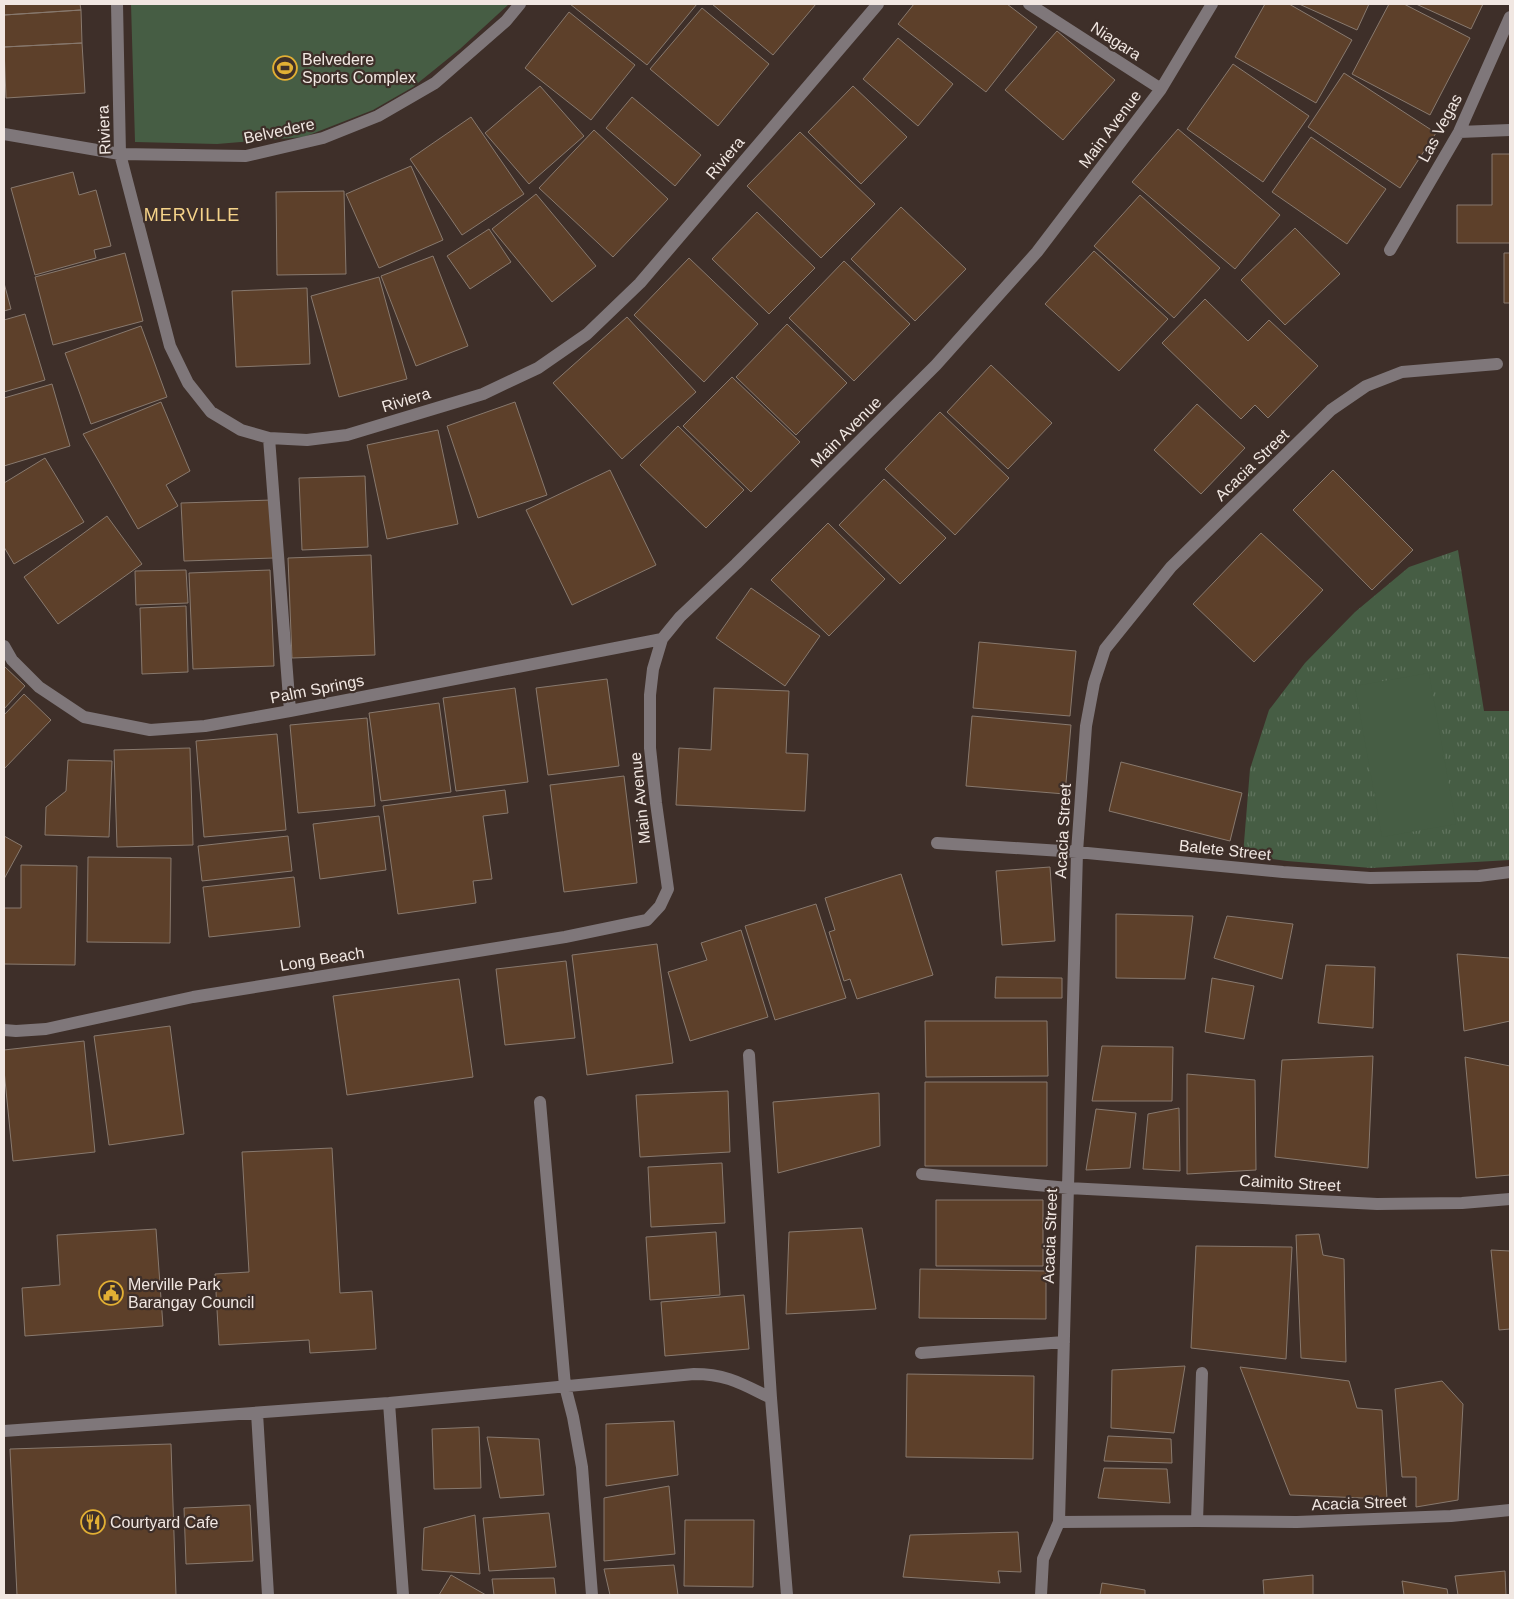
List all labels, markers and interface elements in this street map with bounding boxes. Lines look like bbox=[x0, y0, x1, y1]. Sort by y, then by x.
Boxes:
street label: Niagara bbox=[1088, 19, 1144, 63]
place label: Belvedere Sports Complex bbox=[302, 51, 416, 86]
sports icon: Belvedere Sports Complex bbox=[272, 55, 298, 81]
street label: Main Avenue bbox=[1075, 87, 1145, 171]
street label: Las Vegas bbox=[1415, 91, 1465, 165]
street label: Riviera bbox=[94, 105, 114, 155]
street label: Belvedere bbox=[242, 115, 316, 147]
street label: Riviera bbox=[702, 133, 748, 183]
district label: MERVILLE bbox=[144, 205, 240, 225]
street label: Riviera bbox=[380, 385, 432, 415]
street label: Main Avenue bbox=[807, 393, 885, 471]
street label: Acacia Street bbox=[1212, 425, 1293, 504]
street label: Palm Springs bbox=[269, 672, 365, 706]
street label: Main Avenue bbox=[627, 751, 653, 845]
street label: Acacia Street bbox=[1052, 782, 1074, 879]
street label: Balete Street bbox=[1178, 837, 1272, 863]
street label: Long Beach bbox=[278, 944, 366, 974]
street label: Caimito Street bbox=[1239, 1172, 1342, 1194]
street label: Acacia Street bbox=[1040, 1188, 1060, 1284]
place label: Merville Park Barangay Council bbox=[128, 1276, 254, 1311]
public building icon: Merville Park Barangay Council bbox=[98, 1280, 124, 1306]
street label: Acacia Street bbox=[1311, 1493, 1407, 1513]
restaurant icon: Courtyard Cafe bbox=[80, 1509, 106, 1535]
place label: Courtyard Cafe bbox=[110, 1514, 219, 1531]

